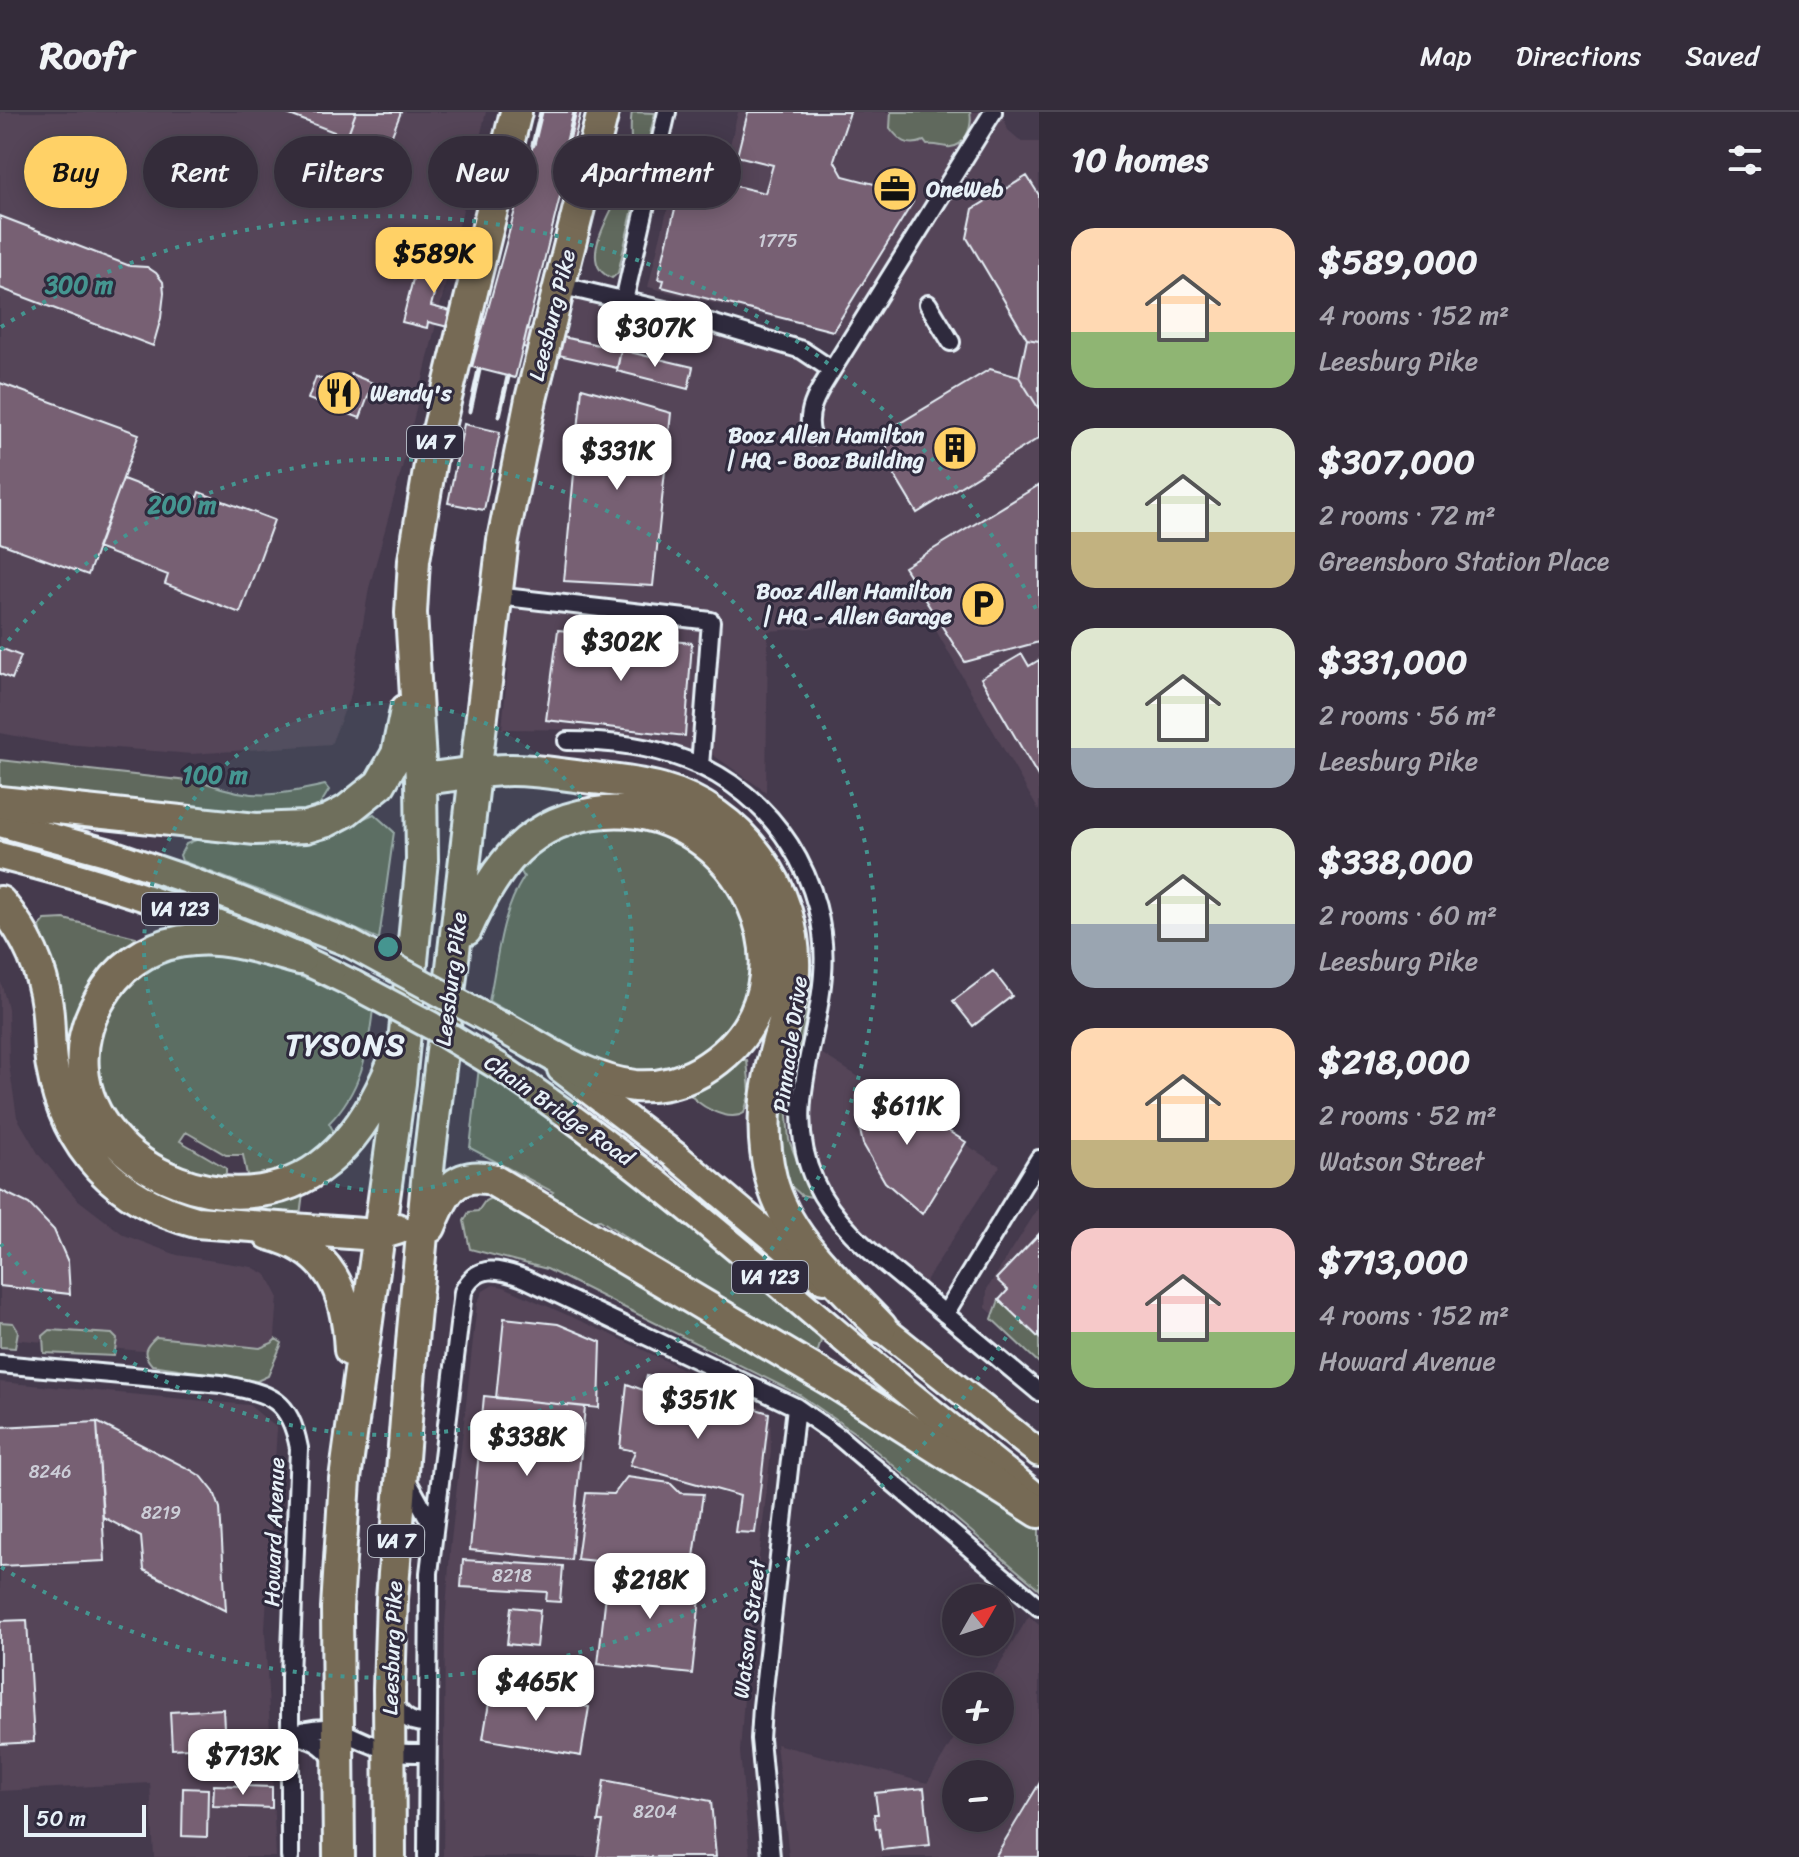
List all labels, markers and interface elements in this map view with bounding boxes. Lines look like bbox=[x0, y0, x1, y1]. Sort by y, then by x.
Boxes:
text: Roofr bbox=[40, 22, 134, 89]
text: Map bbox=[1420, 31, 1472, 80]
text: Directions bbox=[1516, 31, 1641, 80]
text: Saved bbox=[1685, 31, 1759, 80]
text: 10 homes bbox=[1071, 130, 1209, 190]
chip: Buy bbox=[24, 136, 127, 208]
chip: Rent bbox=[143, 136, 258, 208]
chip: Filters bbox=[274, 136, 412, 208]
chip: New bbox=[428, 136, 537, 208]
chip: Apartment bbox=[553, 136, 741, 208]
icon: filters bbox=[1723, 138, 1767, 182]
office icon: OneWeb bbox=[871, 165, 919, 213]
place label: OneWeb bbox=[926, 170, 1004, 209]
house number: 1775 bbox=[758, 225, 798, 257]
pin: $589K bbox=[378, 227, 490, 295]
text: $589K bbox=[394, 230, 474, 276]
text: $589,000 bbox=[1319, 232, 1478, 292]
street label: Leesburg Pike bbox=[517, 245, 587, 385]
icon: home bbox=[1135, 260, 1231, 356]
text: 300 m bbox=[44, 264, 114, 306]
text: 4 rooms · 152 m² bbox=[1319, 292, 1509, 338]
pin: $307K bbox=[599, 301, 711, 369]
text: $307K bbox=[616, 304, 694, 350]
text: Leesburg Pike bbox=[1319, 338, 1478, 384]
restaurant icon: Wendy's bbox=[315, 369, 363, 417]
place label: Wendy's bbox=[370, 374, 452, 413]
place label: Booz Allen Hamilton | HQ - Booz Building bbox=[726, 416, 924, 480]
pin: $331K bbox=[561, 424, 673, 492]
building icon: Booz Allen Hamilton | HQ - Booz Building bbox=[931, 424, 979, 472]
road number: VA 7 bbox=[407, 426, 463, 458]
text: $331K bbox=[580, 427, 654, 473]
text: $307,000 bbox=[1319, 432, 1475, 492]
icon: home bbox=[1135, 460, 1231, 556]
text: 200 m bbox=[147, 484, 217, 526]
text: 2 rooms · 72 m² bbox=[1319, 492, 1496, 538]
text: Greensboro Station Place bbox=[1319, 538, 1609, 584]
place label: Booz Allen Hamilton | HQ - Allen Garage bbox=[756, 572, 953, 636]
parking icon: Booz Allen Hamilton | HQ - Allen Garage bbox=[959, 580, 1007, 628]
pin: $302K bbox=[565, 615, 677, 683]
text: $302K bbox=[581, 618, 661, 664]
text: $331,000 bbox=[1319, 632, 1467, 692]
icon: home bbox=[1135, 660, 1231, 756]
text: 2 rooms · 56 m² bbox=[1319, 692, 1497, 738]
text: Leesburg Pike bbox=[1319, 738, 1478, 784]
text: 100 m bbox=[182, 754, 248, 796]
text: $338,000 bbox=[1319, 832, 1473, 892]
icon: home bbox=[1135, 860, 1231, 956]
text: 2 rooms · 60 m² bbox=[1319, 892, 1497, 938]
road number: VA 123 bbox=[142, 893, 218, 925]
street label: Leesburg Pike bbox=[423, 910, 479, 1048]
centre of rings bbox=[374, 933, 402, 961]
text: Leesburg Pike bbox=[1319, 938, 1478, 984]
street label: Pinnacle Drive bbox=[761, 973, 819, 1115]
district label: TYSONS bbox=[285, 1018, 407, 1072]
text: $218,000 bbox=[1319, 1032, 1470, 1092]
street label: Chain Bridge Road bbox=[476, 1044, 643, 1177]
icon: home bbox=[1135, 1060, 1231, 1156]
pin: $611K bbox=[851, 1079, 963, 1147]
text: $611K bbox=[872, 1082, 942, 1128]
text: 2 rooms · 52 m² bbox=[1319, 1092, 1497, 1138]
text: Watson Street bbox=[1319, 1138, 1484, 1184]
text: $713,000 bbox=[1319, 1232, 1468, 1292]
icon: home bbox=[1135, 1260, 1231, 1356]
road number: VA 123 bbox=[732, 1261, 808, 1293]
text: 4 rooms · 152 m² bbox=[1319, 1292, 1509, 1338]
text: Howard Avenue bbox=[1319, 1338, 1496, 1384]
pin: $351K bbox=[642, 1373, 754, 1441]
text: $351K bbox=[661, 1376, 735, 1422]
pin: $338K bbox=[471, 1410, 583, 1478]
text: $338K bbox=[488, 1413, 566, 1459]
house number: 8246 bbox=[29, 1456, 71, 1488]
street label: Howard Avenue bbox=[252, 1457, 296, 1607]
house number: 8219 bbox=[141, 1497, 181, 1529]
road number: VA 7 bbox=[368, 1525, 424, 1557]
pin: $218K bbox=[594, 1553, 706, 1621]
text: $218K bbox=[612, 1556, 688, 1602]
street label: Watson Street bbox=[721, 1556, 777, 1701]
house number: 8218 bbox=[492, 1560, 532, 1592]
street label: Leesburg Pike bbox=[370, 1580, 414, 1716]
north arrow bbox=[942, 1584, 1014, 1656]
map controls bbox=[942, 1584, 1014, 1832]
pin: $465K bbox=[480, 1655, 592, 1723]
text: $465K bbox=[496, 1658, 576, 1704]
button: + bbox=[942, 1672, 1014, 1744]
pin: $713K bbox=[187, 1729, 299, 1797]
text: $713K bbox=[206, 1732, 280, 1778]
button: − bbox=[942, 1760, 1014, 1832]
house number: 8204 bbox=[633, 1796, 677, 1828]
text: 50 m bbox=[36, 1799, 86, 1838]
scale bar bbox=[24, 1801, 146, 1837]

